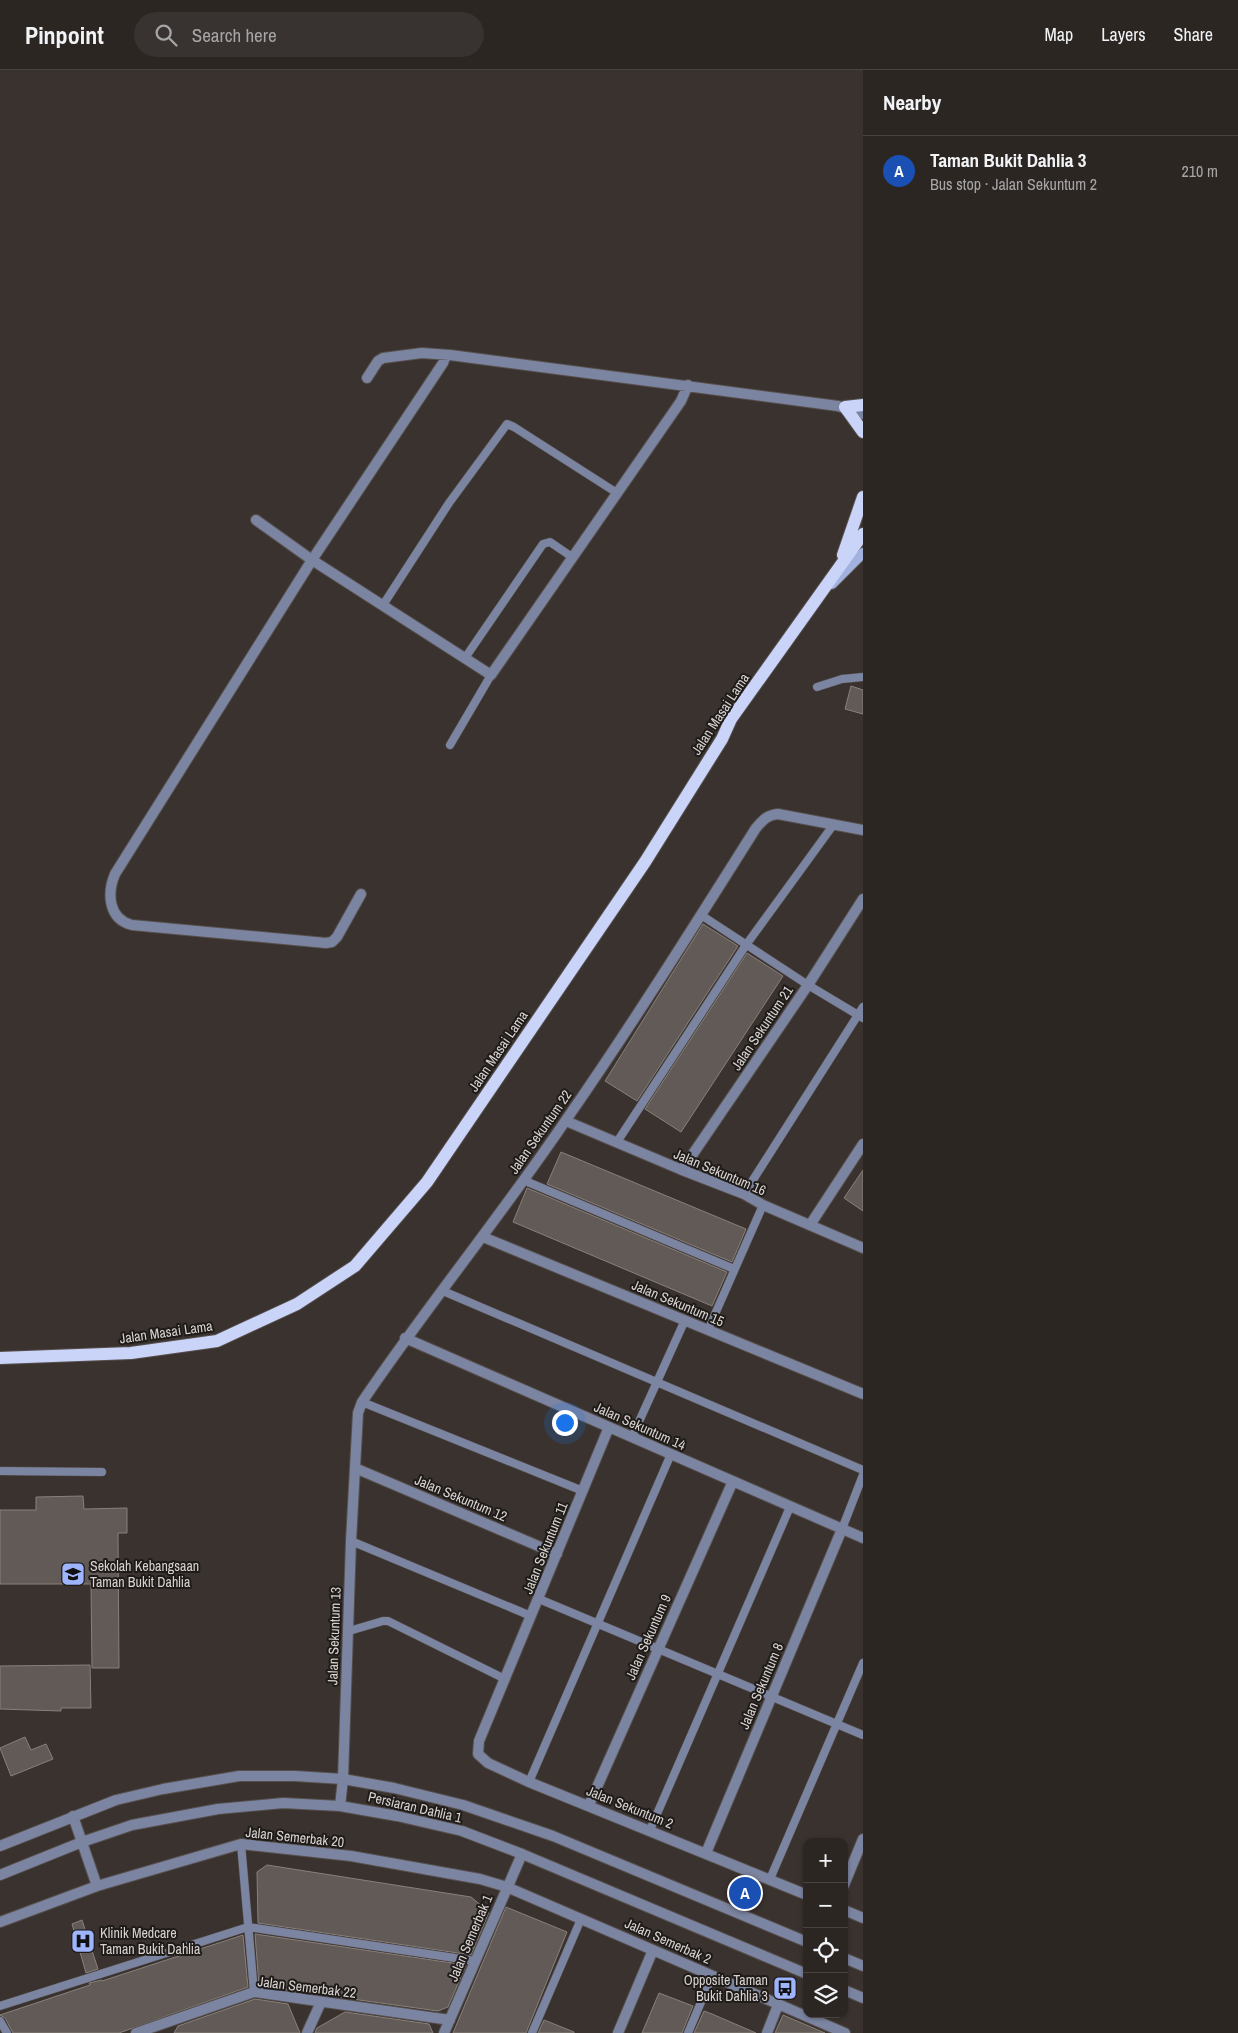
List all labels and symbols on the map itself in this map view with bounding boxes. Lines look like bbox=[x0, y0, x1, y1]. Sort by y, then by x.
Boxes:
street label: Jalan Masai Lama bbox=[687, 669, 753, 758]
street label: Jalan Sekuntum 21 bbox=[727, 982, 797, 1074]
street label: Jalan Masai Lama bbox=[464, 1007, 532, 1095]
street label: Jalan Sekuntum 22 bbox=[504, 1087, 576, 1177]
street label: Jalan Sekuntum 16 bbox=[671, 1145, 769, 1199]
street label: Jalan Sekuntum 15 bbox=[629, 1276, 727, 1330]
street label: Jalan Masai Lama bbox=[118, 1316, 214, 1347]
street label: Jalan Sekuntum 14 bbox=[591, 1398, 689, 1454]
your location bbox=[552, 1410, 578, 1436]
street label: Jalan Sekuntum 12 bbox=[412, 1471, 510, 1525]
street label: Jalan Sekuntum 11 bbox=[518, 1499, 572, 1597]
place label: Sekolah Kebangsaan Taman Bukit Dahlia bbox=[90, 1557, 199, 1591]
school or university icon: Sekolah Kebangsaan Taman Bukit Dahlia bbox=[60, 1561, 86, 1587]
street label: Jalan Sekuntum 13 bbox=[323, 1587, 345, 1685]
street label: Jalan Sekuntum 9 bbox=[621, 1591, 675, 1683]
street label: Jalan Sekuntum 8 bbox=[735, 1640, 787, 1732]
street label: Jalan Sekuntum 2 bbox=[584, 1781, 676, 1833]
street label: Persiaran Dahlia 1 bbox=[366, 1787, 464, 1827]
street label: Jalan Semerbak 20 bbox=[245, 1823, 345, 1851]
pin: A bbox=[729, 1874, 761, 1912]
street label: Jalan Semerbak 1 bbox=[444, 1891, 497, 1984]
street label: Jalan Semerbak 2 bbox=[622, 1914, 714, 1968]
place label: Klinik Medcare Taman Bukit Dahlia bbox=[100, 1924, 201, 1958]
hospital icon: Klinik Medcare Taman Bukit Dahlia bbox=[70, 1928, 96, 1954]
place label: Opposite Taman Bukit Dahlia 3 bbox=[684, 1971, 768, 2005]
street label: Jalan Semerbak 22 bbox=[257, 1972, 357, 2002]
bus stop icon: Opposite Taman Bukit Dahlia 3 bbox=[772, 1975, 798, 2001]

